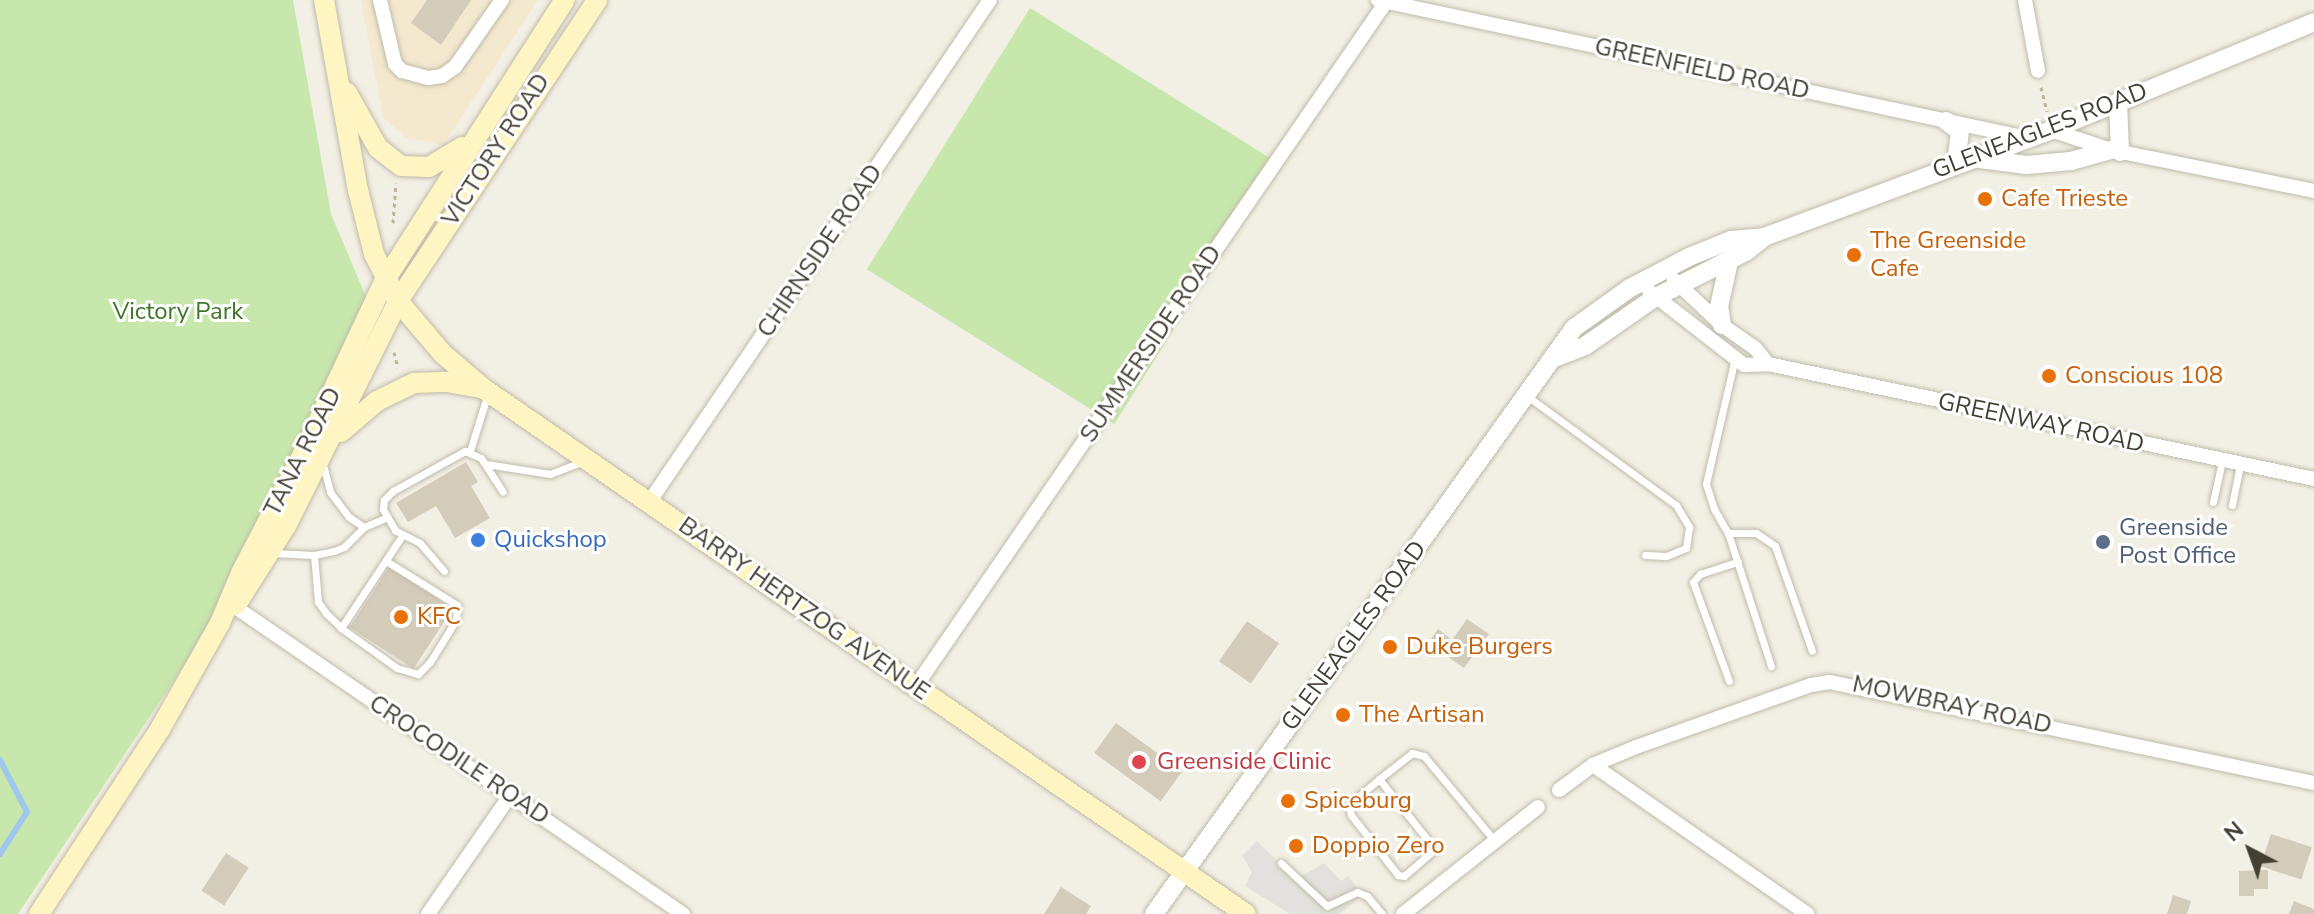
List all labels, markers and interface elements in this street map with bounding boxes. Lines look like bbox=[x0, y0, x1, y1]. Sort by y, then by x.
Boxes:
street label: GREENFIELD ROAD bbox=[1592, 32, 1812, 106]
street label: VICTORY ROAD bbox=[436, 68, 556, 232]
street label: GLENEAGLES ROAD bbox=[1929, 77, 2151, 185]
street label: CHIRNSIDE ROAD bbox=[751, 159, 889, 343]
place label: Cafe Trieste bbox=[2001, 185, 2128, 213]
marker: Cafe Trieste bbox=[1976, 190, 1994, 208]
place label: The Greenside Cafe bbox=[1870, 227, 2026, 283]
street label: SUMMERSIDE ROAD bbox=[1074, 240, 1228, 448]
marker: The Greenside Cafe bbox=[1845, 246, 1863, 264]
park label: Victory Park bbox=[113, 298, 243, 326]
place label: Conscious 108 bbox=[2065, 362, 2223, 390]
marker: Conscious 108 bbox=[2040, 367, 2058, 385]
street label: TANA ROAD bbox=[258, 383, 348, 521]
street label: GREENWAY ROAD bbox=[1935, 387, 2147, 459]
street label: BARRY HERTZOG AVENUE bbox=[673, 511, 935, 707]
place label: Greenside Post Office bbox=[2119, 514, 2236, 570]
place label: Quickshop bbox=[494, 526, 607, 554]
marker: Quickshop bbox=[469, 531, 487, 549]
marker: Greenside Post Office bbox=[2094, 533, 2112, 551]
street label: GLENEAGLES ROAD bbox=[1275, 535, 1433, 737]
place label: KFC bbox=[417, 603, 461, 631]
marker: KFC bbox=[392, 608, 410, 626]
place label: Duke Burgers bbox=[1406, 633, 1553, 661]
marker: Duke Burgers bbox=[1381, 638, 1399, 656]
street label: MOWBRAY ROAD bbox=[1850, 670, 2054, 740]
street label: CROCODILE ROAD bbox=[363, 689, 555, 831]
place label: The Artisan bbox=[1359, 701, 1485, 729]
marker: The Artisan bbox=[1334, 706, 1352, 724]
place label: Greenside Clinic bbox=[1157, 748, 1331, 776]
marker: Greenside Clinic bbox=[1128, 751, 1150, 773]
place label: Spiceburg bbox=[1304, 787, 1412, 815]
marker: Spiceburg bbox=[1279, 792, 1297, 810]
north arrow bbox=[2210, 810, 2290, 890]
text: N bbox=[2218, 815, 2250, 849]
place label: Doppio Zero bbox=[1312, 832, 1445, 860]
marker: Doppio Zero bbox=[1287, 837, 1305, 855]

